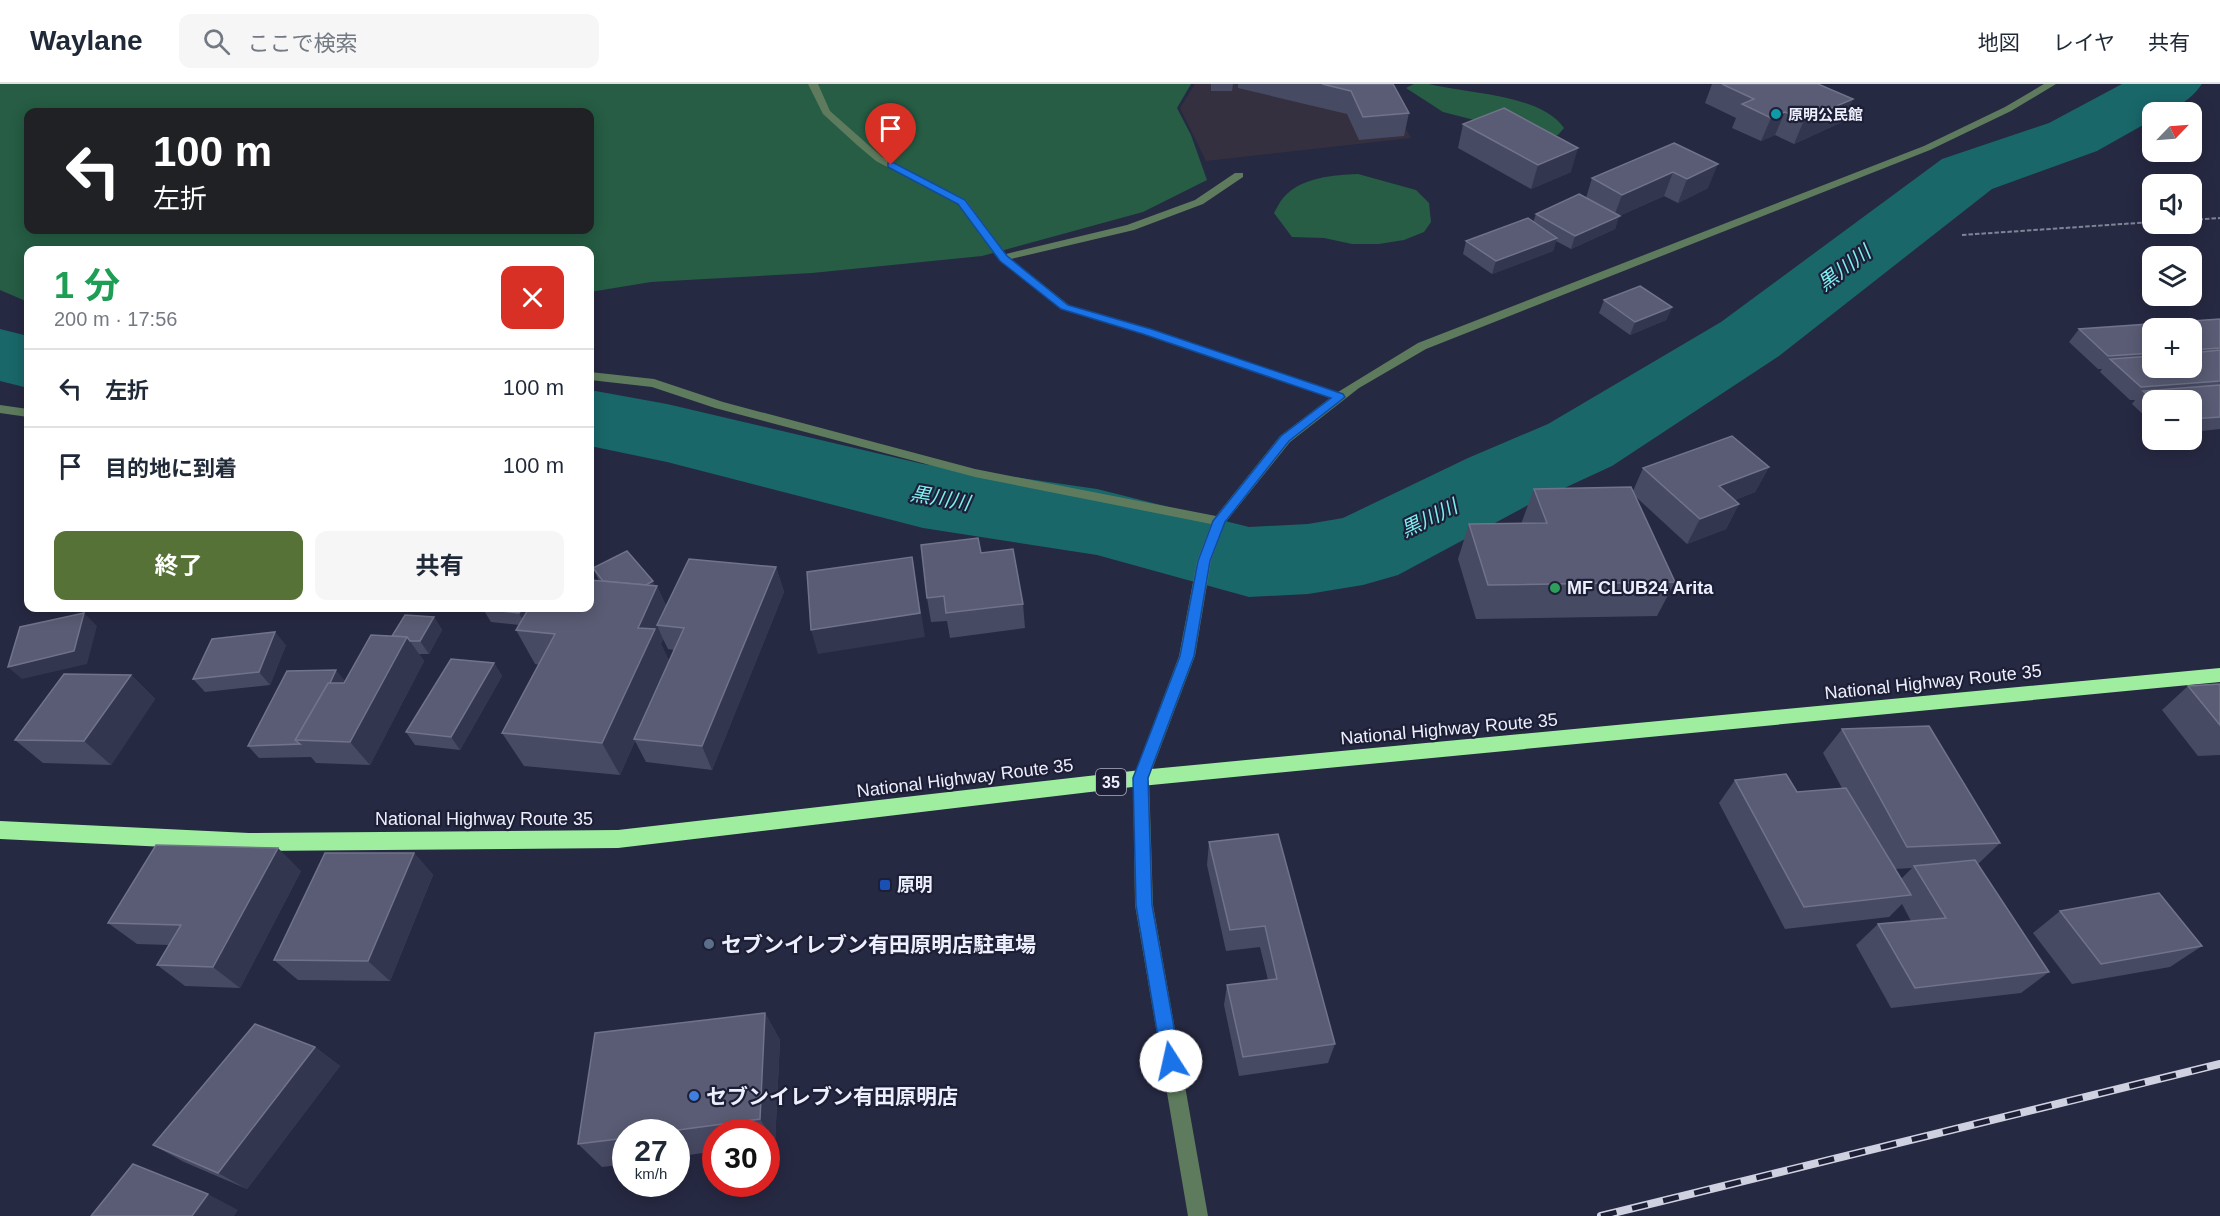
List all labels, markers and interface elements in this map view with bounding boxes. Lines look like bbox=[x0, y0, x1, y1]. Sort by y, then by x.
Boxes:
search box bbox=[179, 14, 599, 68]
text: Waylane bbox=[30, 25, 143, 56]
icon: search bbox=[200, 25, 233, 58]
text: ここで検索 bbox=[248, 31, 358, 56]
text: 地図 bbox=[1978, 31, 2020, 54]
text: レイヤ bbox=[2053, 31, 2115, 54]
text: 共有 bbox=[2148, 31, 2190, 54]
north arrow bbox=[2142, 102, 2202, 162]
map controls bbox=[2142, 102, 2202, 450]
pin bbox=[865, 103, 916, 165]
place label: 原明公民館 bbox=[1788, 106, 1863, 123]
marker: 原明公民館 bbox=[1769, 107, 1783, 121]
icon: arrive bbox=[874, 112, 907, 145]
text: 100 m bbox=[153, 128, 272, 175]
icon: left bbox=[54, 132, 132, 210]
button: sound bbox=[2142, 174, 2202, 234]
text: 左折 bbox=[153, 184, 207, 214]
water label: 黒川川 bbox=[1813, 240, 1876, 295]
button: layers bbox=[2142, 246, 2202, 306]
text: 1 分 bbox=[54, 265, 120, 306]
button: close bbox=[501, 266, 564, 329]
text: 200 m · 17:56 bbox=[54, 308, 177, 330]
button: + bbox=[2142, 318, 2202, 378]
icon: left bbox=[54, 372, 87, 405]
text: 100 m bbox=[503, 375, 564, 400]
text: 左折 bbox=[105, 378, 149, 403]
button: − bbox=[2142, 390, 2202, 450]
icon: arrive bbox=[54, 450, 87, 483]
text: 100 m bbox=[503, 453, 564, 478]
text: 目的地に到着 bbox=[105, 456, 237, 481]
water label: 黒川川 bbox=[909, 482, 973, 514]
water label: 黒川川 bbox=[1397, 494, 1463, 541]
button: 終了 bbox=[54, 531, 303, 600]
button: 共有 bbox=[315, 531, 564, 600]
place label: MF CLUB24 Arita bbox=[1567, 578, 1714, 598]
marker: MF CLUB24 Arita bbox=[1548, 581, 1562, 595]
street label: National Highway Route 35 bbox=[1823, 661, 2043, 703]
street label: National Highway Route 35 bbox=[1339, 710, 1559, 748]
street label: National Highway Route 35 bbox=[856, 755, 1074, 801]
road number: 35 bbox=[1096, 769, 1126, 795]
street label: National Highway Route 35 bbox=[375, 809, 593, 829]
place label: 原明 bbox=[897, 875, 933, 895]
marker: 原明 bbox=[878, 878, 892, 892]
place label: セブンイレブン有田原明店駐車場 bbox=[721, 933, 1036, 956]
marker: セブンイレブン有田原明店駐車場 bbox=[702, 937, 716, 951]
position arrow bbox=[1139, 1029, 1203, 1093]
place label: セブンイレブン有田原明店 bbox=[706, 1085, 958, 1108]
marker: セブンイレブン有田原明店 bbox=[687, 1089, 701, 1103]
speed limit sign: 30 bbox=[702, 1119, 780, 1197]
text: 27 bbox=[634, 1134, 668, 1167]
text: km/h bbox=[635, 1165, 667, 1182]

